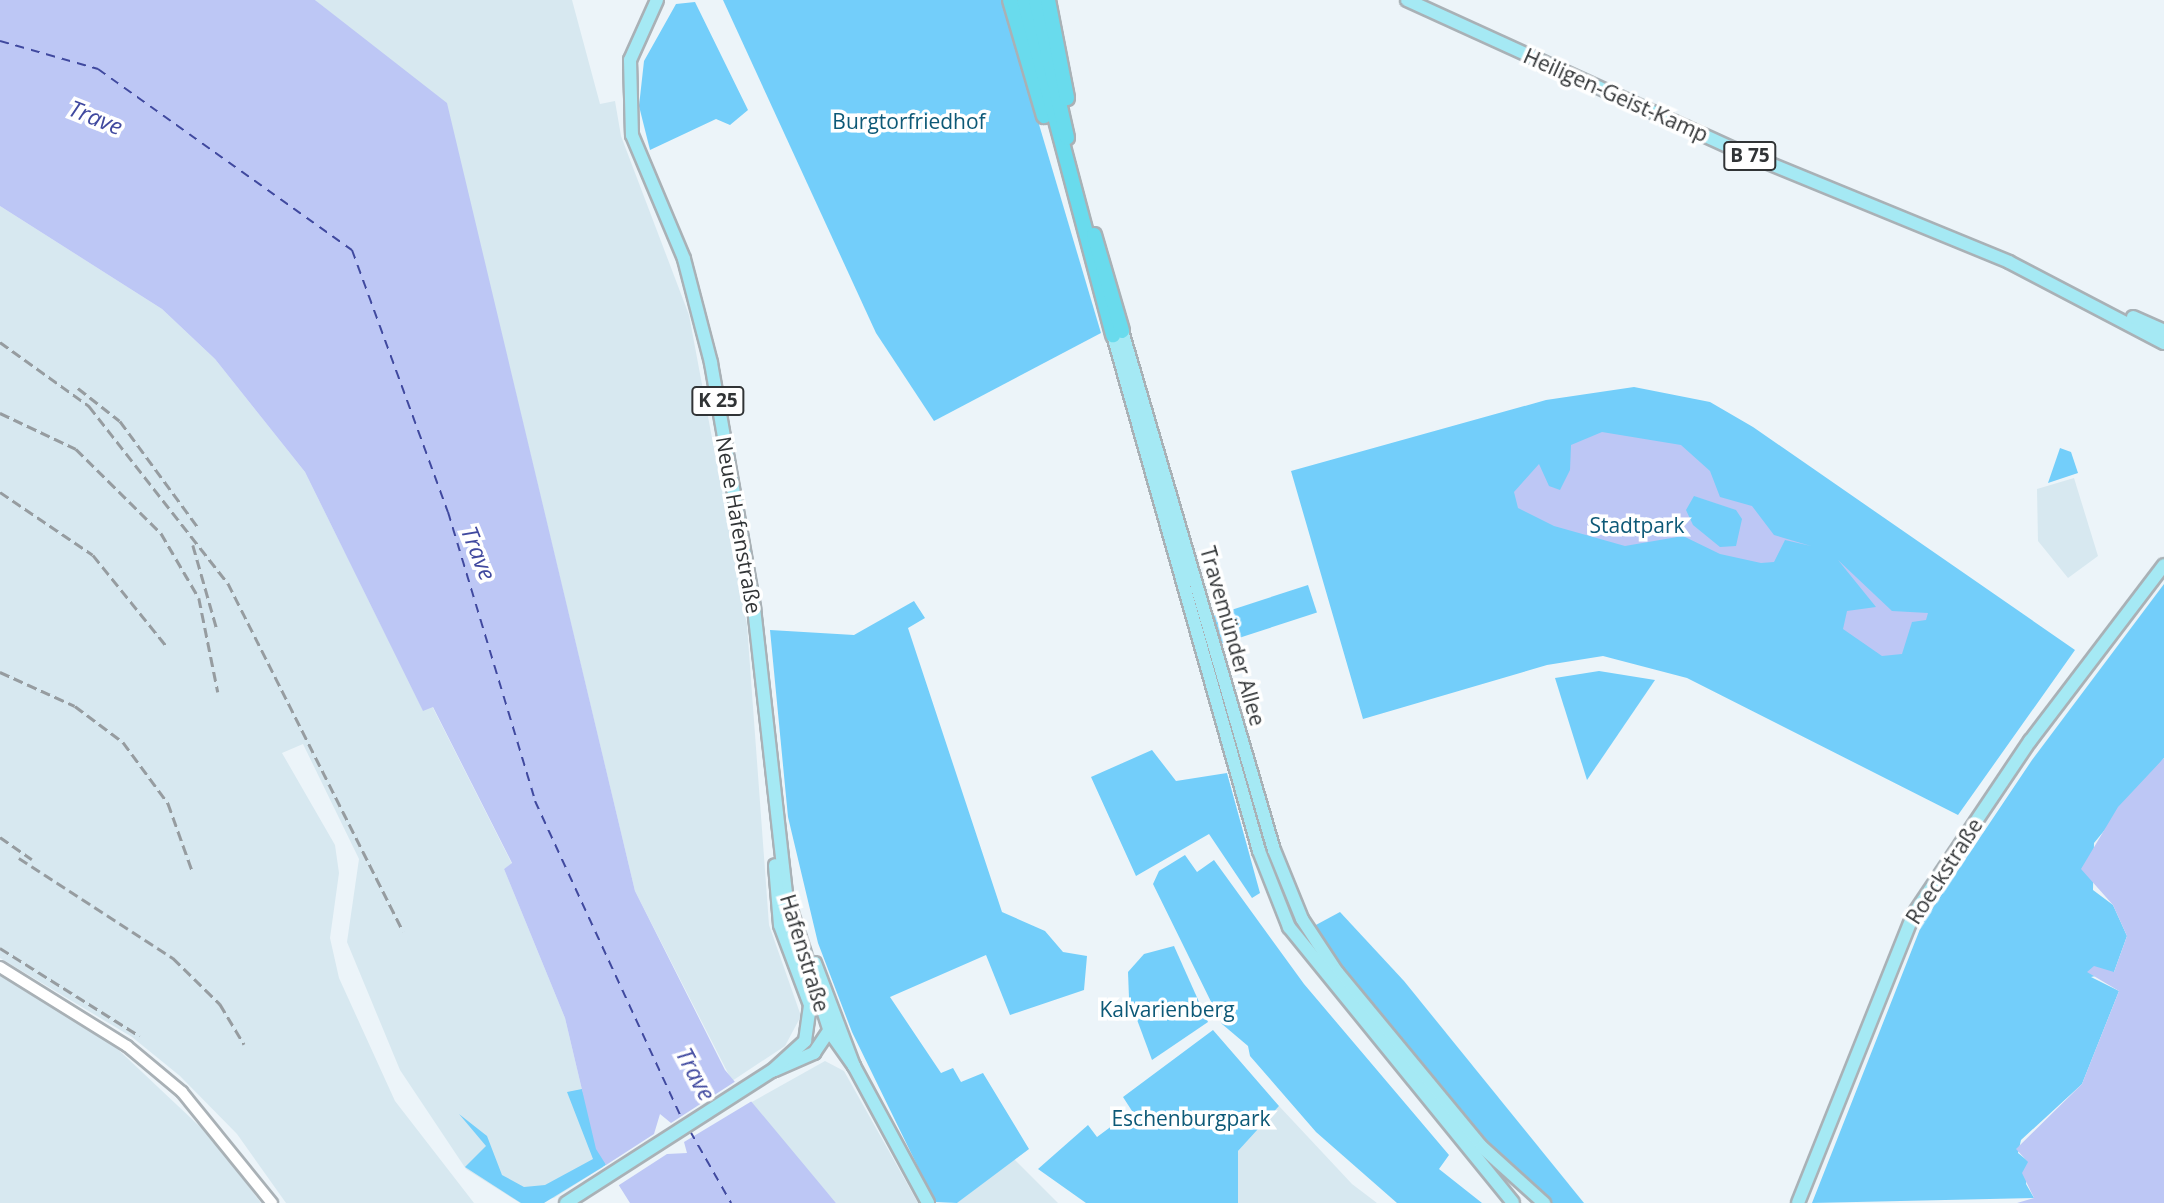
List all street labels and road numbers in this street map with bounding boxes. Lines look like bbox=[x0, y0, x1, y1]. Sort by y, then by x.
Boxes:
street label: Heiligen-Geist-Kamp bbox=[1520, 43, 1712, 147]
road number: B 75 bbox=[1722, 140, 1778, 172]
road number: K 25 bbox=[690, 386, 746, 416]
street label: Neue Hafenstraße bbox=[711, 435, 767, 615]
street label: Travemünder Allee bbox=[1195, 543, 1271, 729]
street label: Roeckstraße bbox=[1900, 813, 1988, 929]
street label: Hafenstraße bbox=[775, 891, 835, 1015]

